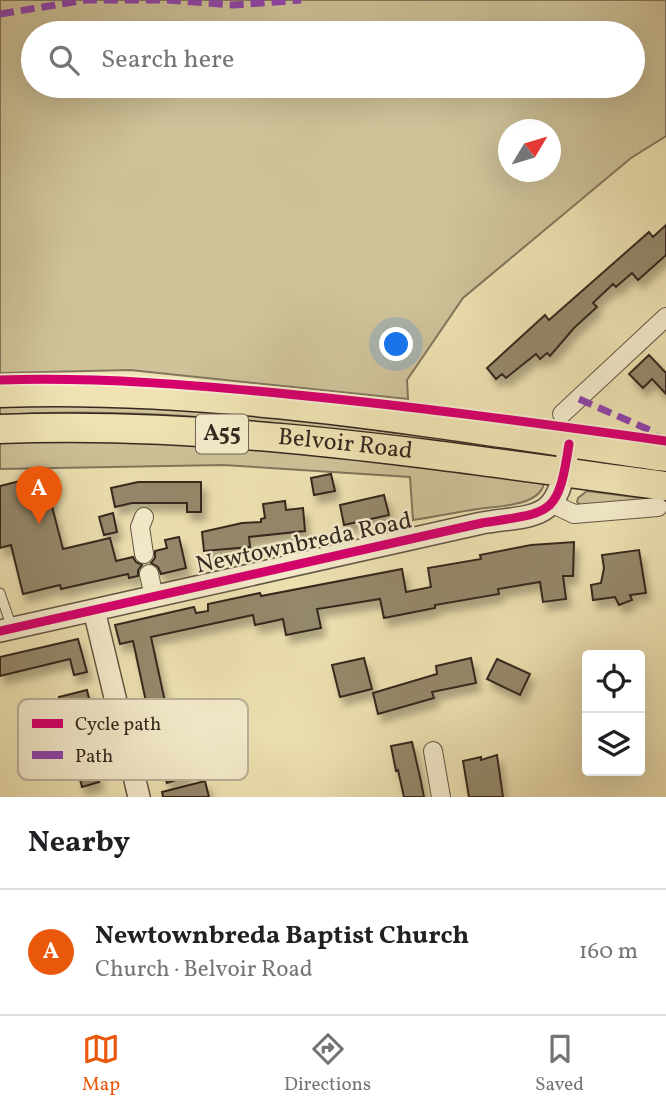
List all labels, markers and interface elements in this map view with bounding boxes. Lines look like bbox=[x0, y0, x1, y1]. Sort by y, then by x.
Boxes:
search box bbox=[21, 21, 645, 98]
icon: search bbox=[45, 41, 83, 79]
text: Search here bbox=[101, 42, 234, 78]
north arrow bbox=[498, 119, 561, 182]
your location bbox=[379, 327, 413, 361]
road number: A55 bbox=[196, 414, 248, 454]
street label: Belvoir Road bbox=[277, 421, 414, 469]
pin: A bbox=[16, 466, 62, 524]
street label: Newtownbreda Road bbox=[193, 504, 415, 584]
map controls bbox=[582, 650, 645, 776]
button: locate bbox=[582, 650, 645, 713]
legend bbox=[18, 699, 248, 780]
text: Cycle path bbox=[75, 712, 161, 738]
button: layers bbox=[582, 713, 645, 776]
text: Path bbox=[75, 744, 113, 770]
text: Nearby bbox=[28, 822, 130, 864]
text: Newtownbreda Baptist Church bbox=[95, 918, 469, 954]
text: A bbox=[43, 936, 59, 968]
text: 160 m bbox=[579, 936, 638, 968]
text: Church · Belvoir Road bbox=[95, 954, 313, 986]
tab: Map bbox=[82, 1030, 120, 1098]
tab: Directions bbox=[284, 1030, 371, 1098]
tab: Saved bbox=[535, 1030, 584, 1098]

